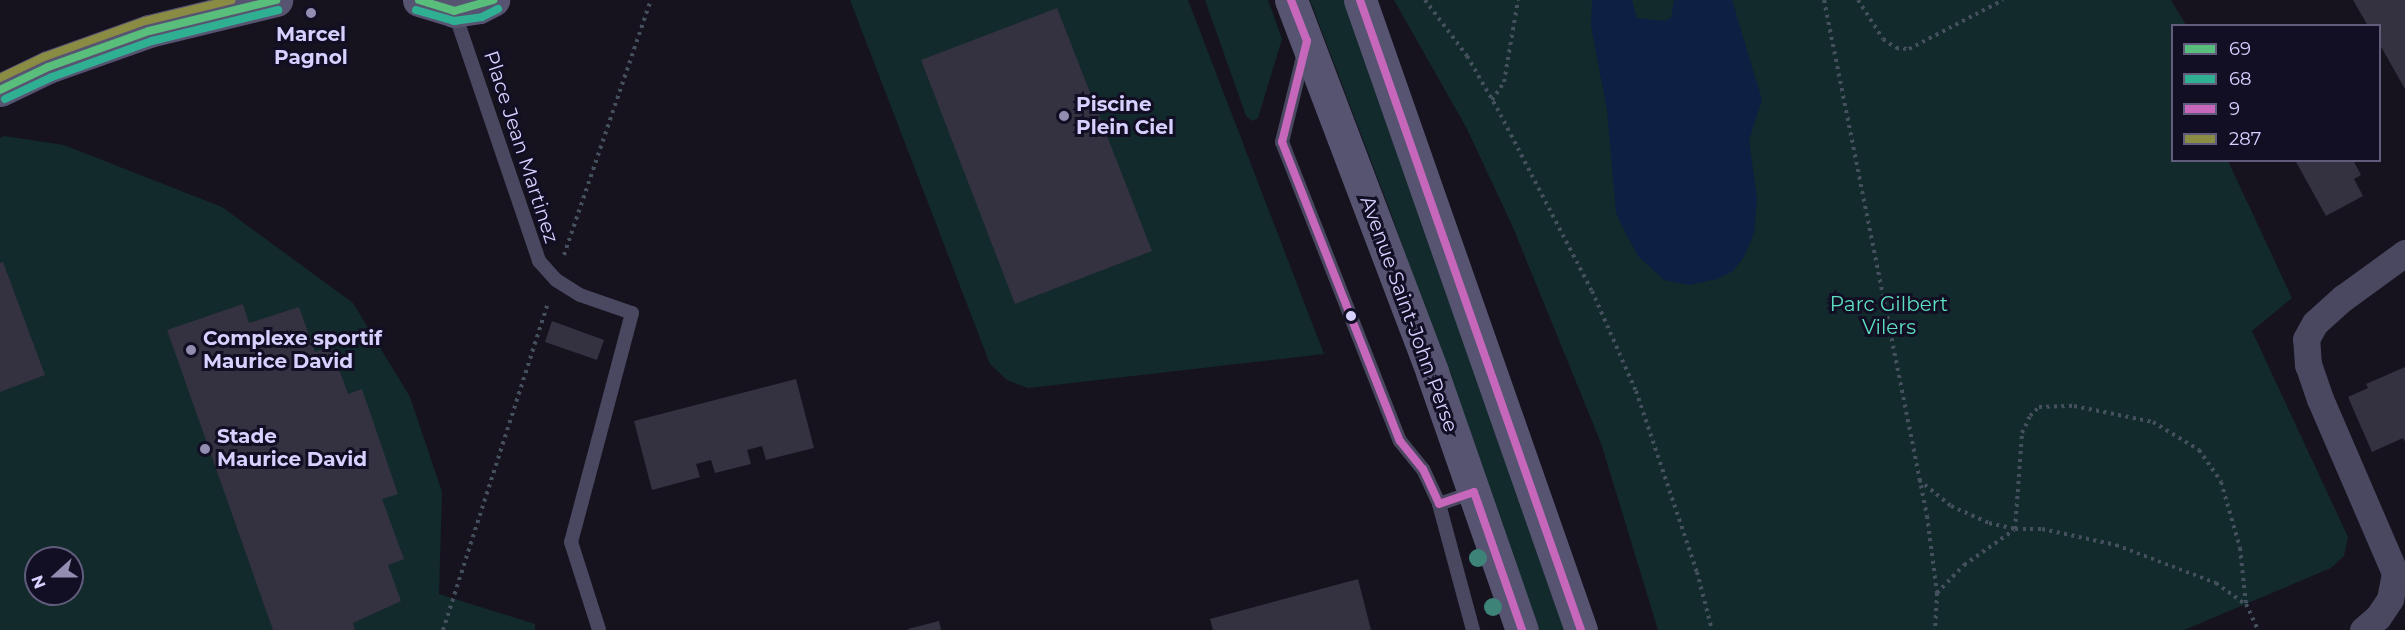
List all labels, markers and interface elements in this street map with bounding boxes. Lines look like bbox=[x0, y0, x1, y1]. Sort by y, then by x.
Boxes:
marker: Marcel Pagnol bbox=[304, 6, 318, 20]
place label: Marcel Pagnol bbox=[274, 22, 348, 69]
legend bbox=[2171, 24, 2381, 162]
text: 69 bbox=[2229, 38, 2251, 60]
street label: Place Jean Martinez bbox=[479, 48, 563, 246]
text: 68 bbox=[2229, 68, 2251, 90]
place label: Piscine Plein Ciel bbox=[1076, 92, 1174, 139]
text: 9 bbox=[2229, 98, 2240, 120]
marker: Piscine Plein Ciel bbox=[1057, 109, 1071, 123]
text: 287 bbox=[2229, 128, 2261, 150]
street label: Avenue Saint-John Perse bbox=[1355, 193, 1463, 435]
park label: Parc Gilbert Vilers bbox=[1830, 292, 1948, 339]
unlabelled marker bbox=[1345, 310, 1357, 322]
place label: Complexe sportif Maurice David bbox=[203, 326, 382, 373]
marker: Complexe sportif Maurice David bbox=[184, 343, 198, 357]
place label: Stade Maurice David bbox=[217, 425, 367, 472]
marker: Stade Maurice David bbox=[198, 442, 212, 456]
north arrow bbox=[24, 546, 84, 606]
text: N bbox=[27, 572, 50, 591]

